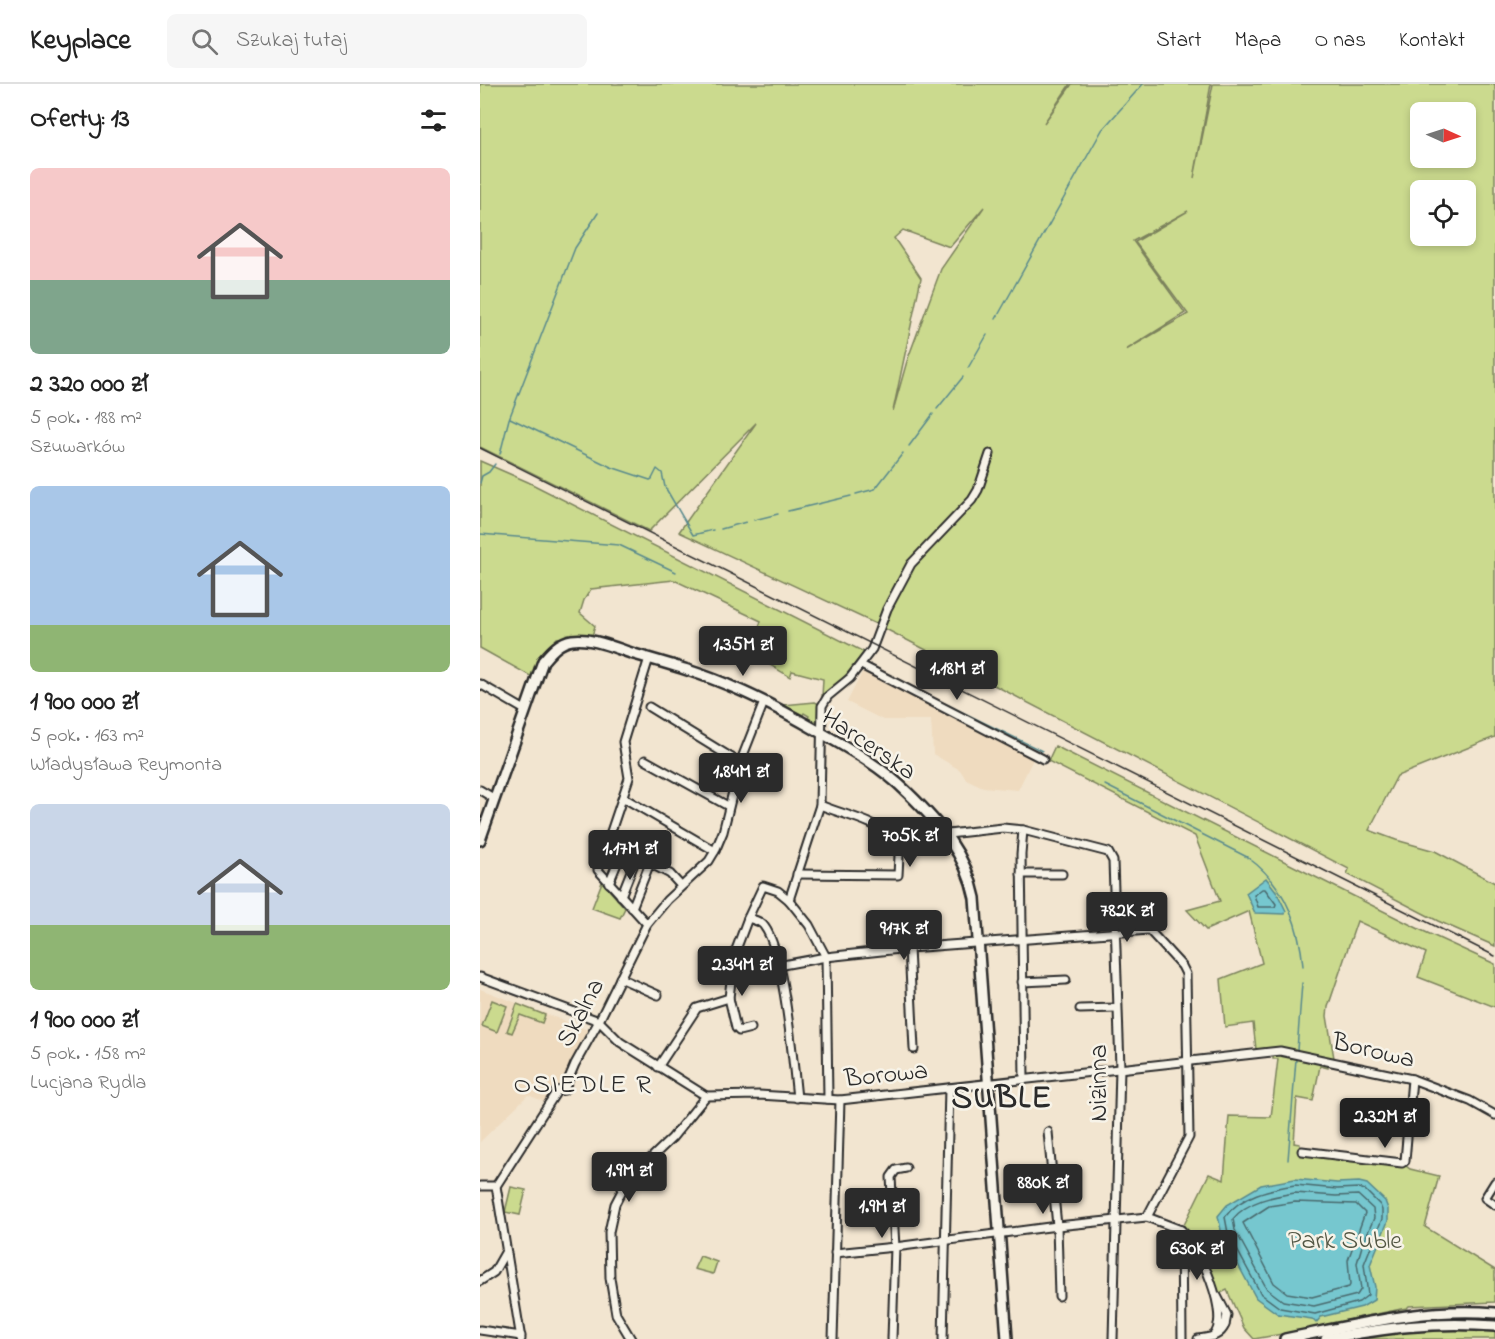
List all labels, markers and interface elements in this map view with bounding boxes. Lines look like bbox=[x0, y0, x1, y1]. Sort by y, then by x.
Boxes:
search box bbox=[167, 14, 587, 68]
text: Keyplace bbox=[30, 21, 131, 62]
icon: search bbox=[188, 25, 221, 58]
text: Szukaj tutaj bbox=[236, 25, 347, 57]
text: Start bbox=[1156, 26, 1202, 56]
text: Mapa bbox=[1235, 26, 1281, 56]
text: O nas bbox=[1314, 26, 1366, 56]
text: Kontakt bbox=[1399, 26, 1465, 56]
text: Oferty: 13 bbox=[30, 101, 130, 139]
north arrow bbox=[1410, 102, 1476, 168]
map controls bbox=[1410, 102, 1476, 246]
icon: filters bbox=[417, 104, 450, 137]
button: locate bbox=[1410, 180, 1476, 246]
icon: home bbox=[186, 207, 294, 315]
text: 2 320 000 zł bbox=[30, 366, 148, 404]
text: 5 pok. · 188 m² bbox=[30, 404, 142, 433]
text: Szuwarków bbox=[30, 433, 125, 462]
icon: home bbox=[186, 525, 294, 633]
pin: 1.35M zł bbox=[681, 626, 805, 677]
text: 1.35M zł bbox=[713, 631, 773, 660]
pin: 1.18M zł bbox=[895, 650, 1019, 701]
text: 1.18M zł bbox=[930, 655, 984, 684]
text: 1 900 000 zł bbox=[30, 684, 139, 722]
street label: Harcerska bbox=[813, 700, 923, 791]
text: 5 pok. · 163 m² bbox=[30, 722, 144, 751]
text: Władysława Reymonta bbox=[30, 751, 222, 780]
pin: 1.84M zł bbox=[679, 753, 803, 804]
text: 1.84M zł bbox=[713, 758, 769, 787]
pin: 705K zł bbox=[855, 817, 965, 868]
text: 705K zł bbox=[882, 822, 938, 851]
pin: 1.17M zł bbox=[568, 830, 692, 881]
text: 1.17M zł bbox=[602, 835, 658, 864]
icon: home bbox=[186, 843, 294, 951]
pin: 782K zł bbox=[1072, 892, 1182, 943]
text: 782K zł bbox=[1100, 897, 1154, 926]
pin: 917K zł bbox=[849, 910, 959, 961]
text: 917K zł bbox=[880, 915, 928, 944]
pin: 2.34M zł bbox=[680, 946, 804, 997]
text: 2.34M zł bbox=[712, 951, 772, 980]
street label: Skalna bbox=[548, 972, 616, 1055]
text: 1 900 000 zł bbox=[30, 1002, 139, 1040]
street label: Borowa bbox=[1327, 1024, 1418, 1080]
text: 5 pok. · 158 m² bbox=[30, 1040, 146, 1069]
street label: Nizinna bbox=[1081, 1044, 1119, 1122]
street label: Borowa bbox=[842, 1053, 930, 1099]
district label: OSIEDLE R bbox=[513, 1066, 653, 1105]
text: Lucjana Rydla bbox=[30, 1069, 146, 1098]
district label: SUBLE bbox=[951, 1076, 1053, 1123]
pin: 2.32M zł bbox=[1323, 1098, 1447, 1149]
text: 2.32M zł bbox=[1354, 1103, 1416, 1132]
pin: 1.9M zł bbox=[574, 1152, 684, 1203]
text: 1.9M zł bbox=[606, 1157, 652, 1186]
pin: 880K zł bbox=[988, 1164, 1098, 1215]
text: 880K zł bbox=[1017, 1169, 1069, 1198]
pin: 1.9M zł bbox=[827, 1188, 937, 1239]
text: 1.9M zł bbox=[859, 1193, 905, 1222]
park label: Park Suble bbox=[1288, 1223, 1402, 1261]
pin: 630K zł bbox=[1142, 1230, 1252, 1281]
text: 630K zł bbox=[1170, 1235, 1224, 1264]

